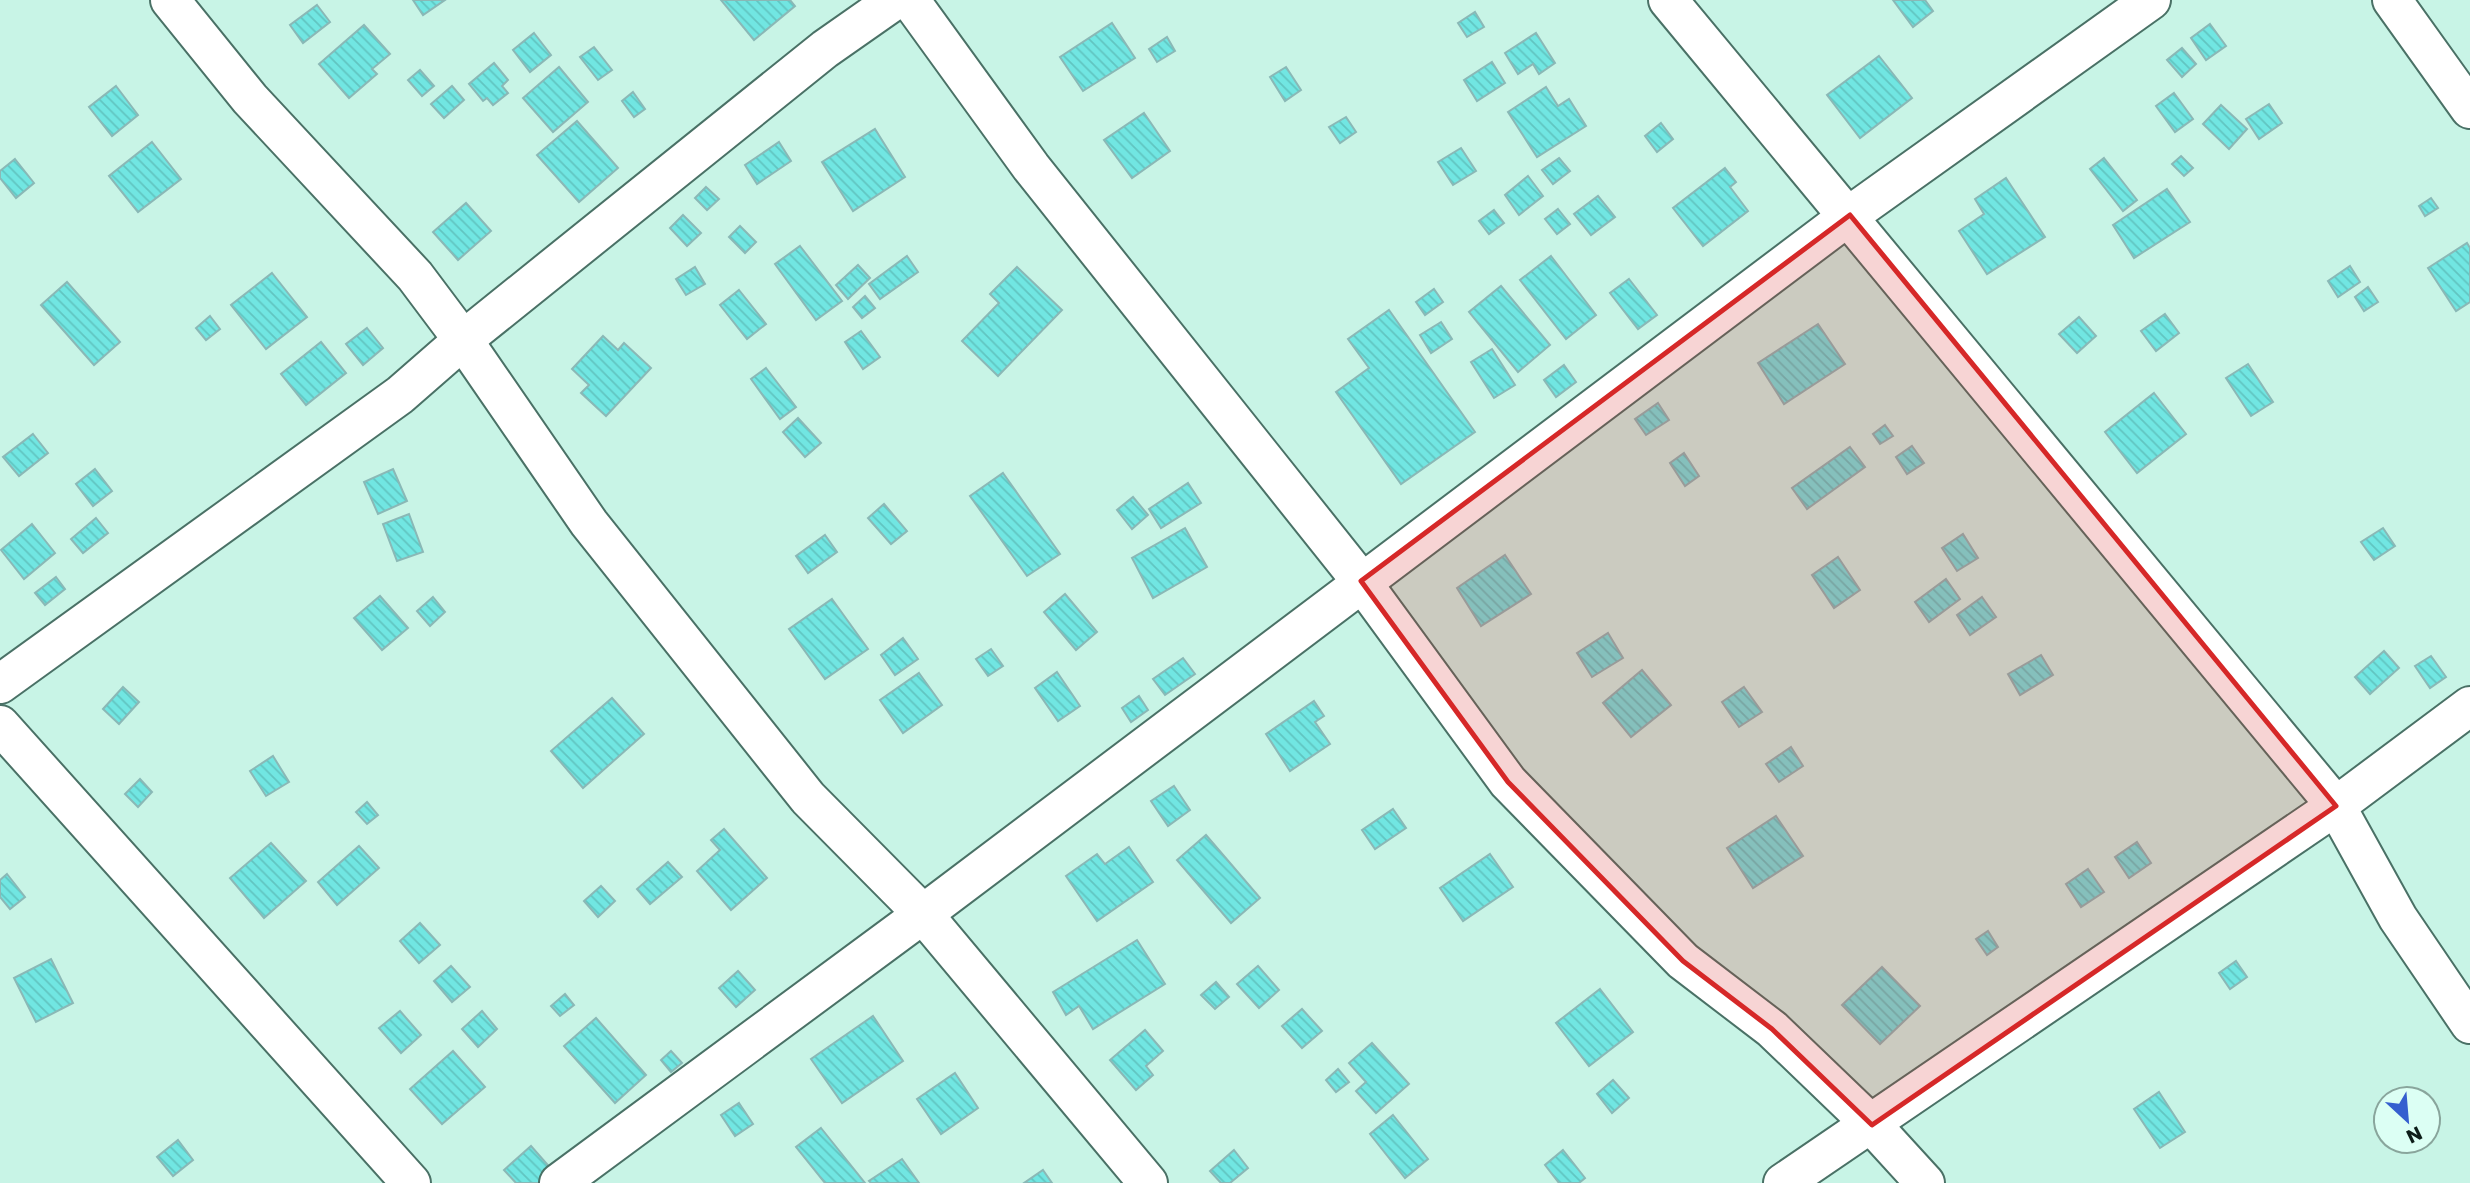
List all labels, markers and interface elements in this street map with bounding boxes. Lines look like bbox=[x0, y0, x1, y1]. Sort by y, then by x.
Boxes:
north arrow bbox=[2372, 1085, 2442, 1155]
text: N bbox=[2402, 1120, 2427, 1150]

